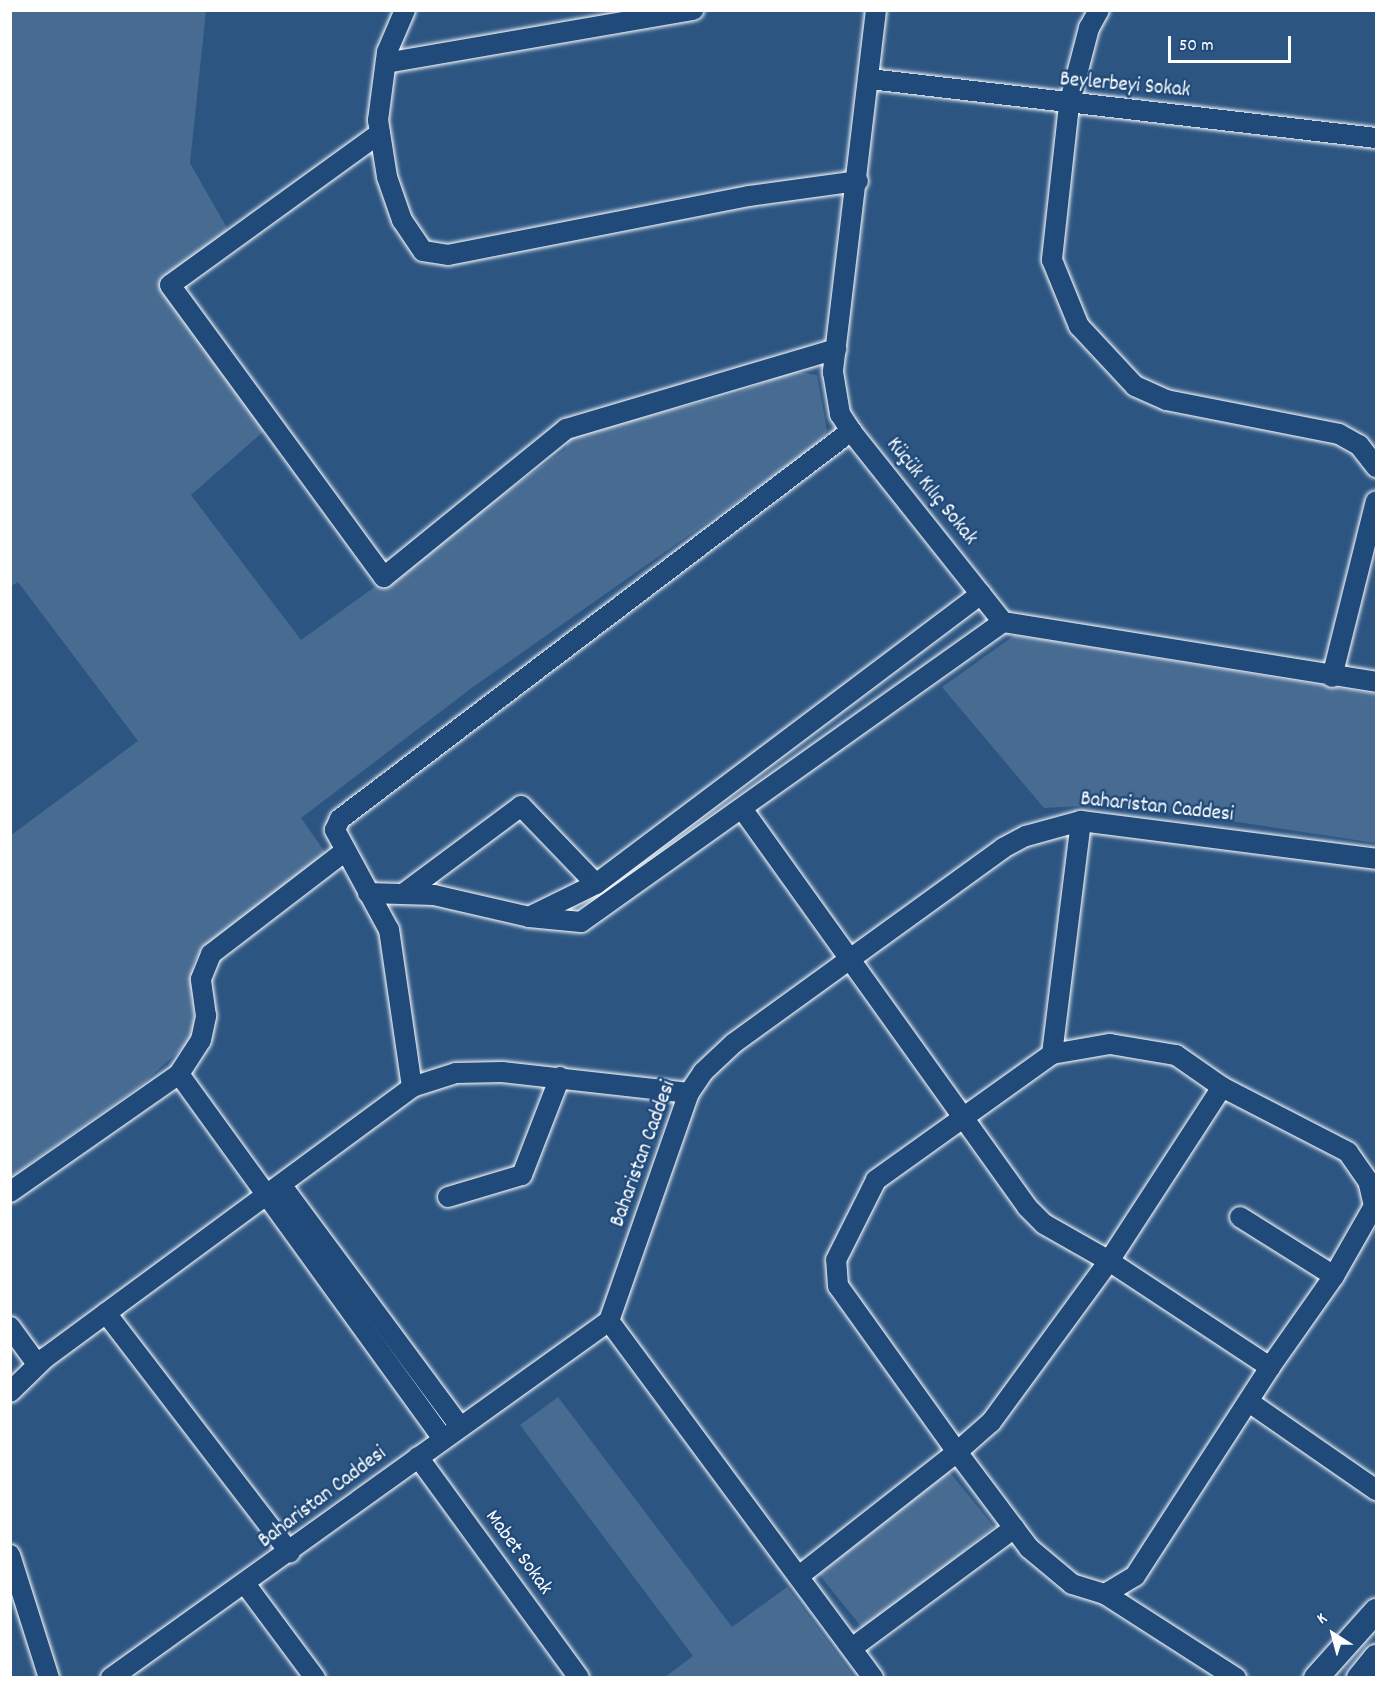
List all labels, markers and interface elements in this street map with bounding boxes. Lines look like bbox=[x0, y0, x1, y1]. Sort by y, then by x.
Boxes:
scale bar bbox=[1171, 24, 1294, 62]
text: 50 m bbox=[1179, 34, 1214, 59]
street label: Beylerbeyi Sokak bbox=[1059, 68, 1191, 104]
street label: Küçük Kılıç Sokak bbox=[880, 433, 982, 551]
street label: Baharistan Caddesi bbox=[1079, 787, 1235, 829]
street label: Baharistan Caddesi bbox=[606, 1077, 682, 1231]
street label: Baharistan Caddesi bbox=[254, 1442, 392, 1554]
street label: Mabet Sokak bbox=[479, 1506, 557, 1600]
north arrow bbox=[1303, 1604, 1363, 1664]
text: K bbox=[1312, 1608, 1332, 1631]

